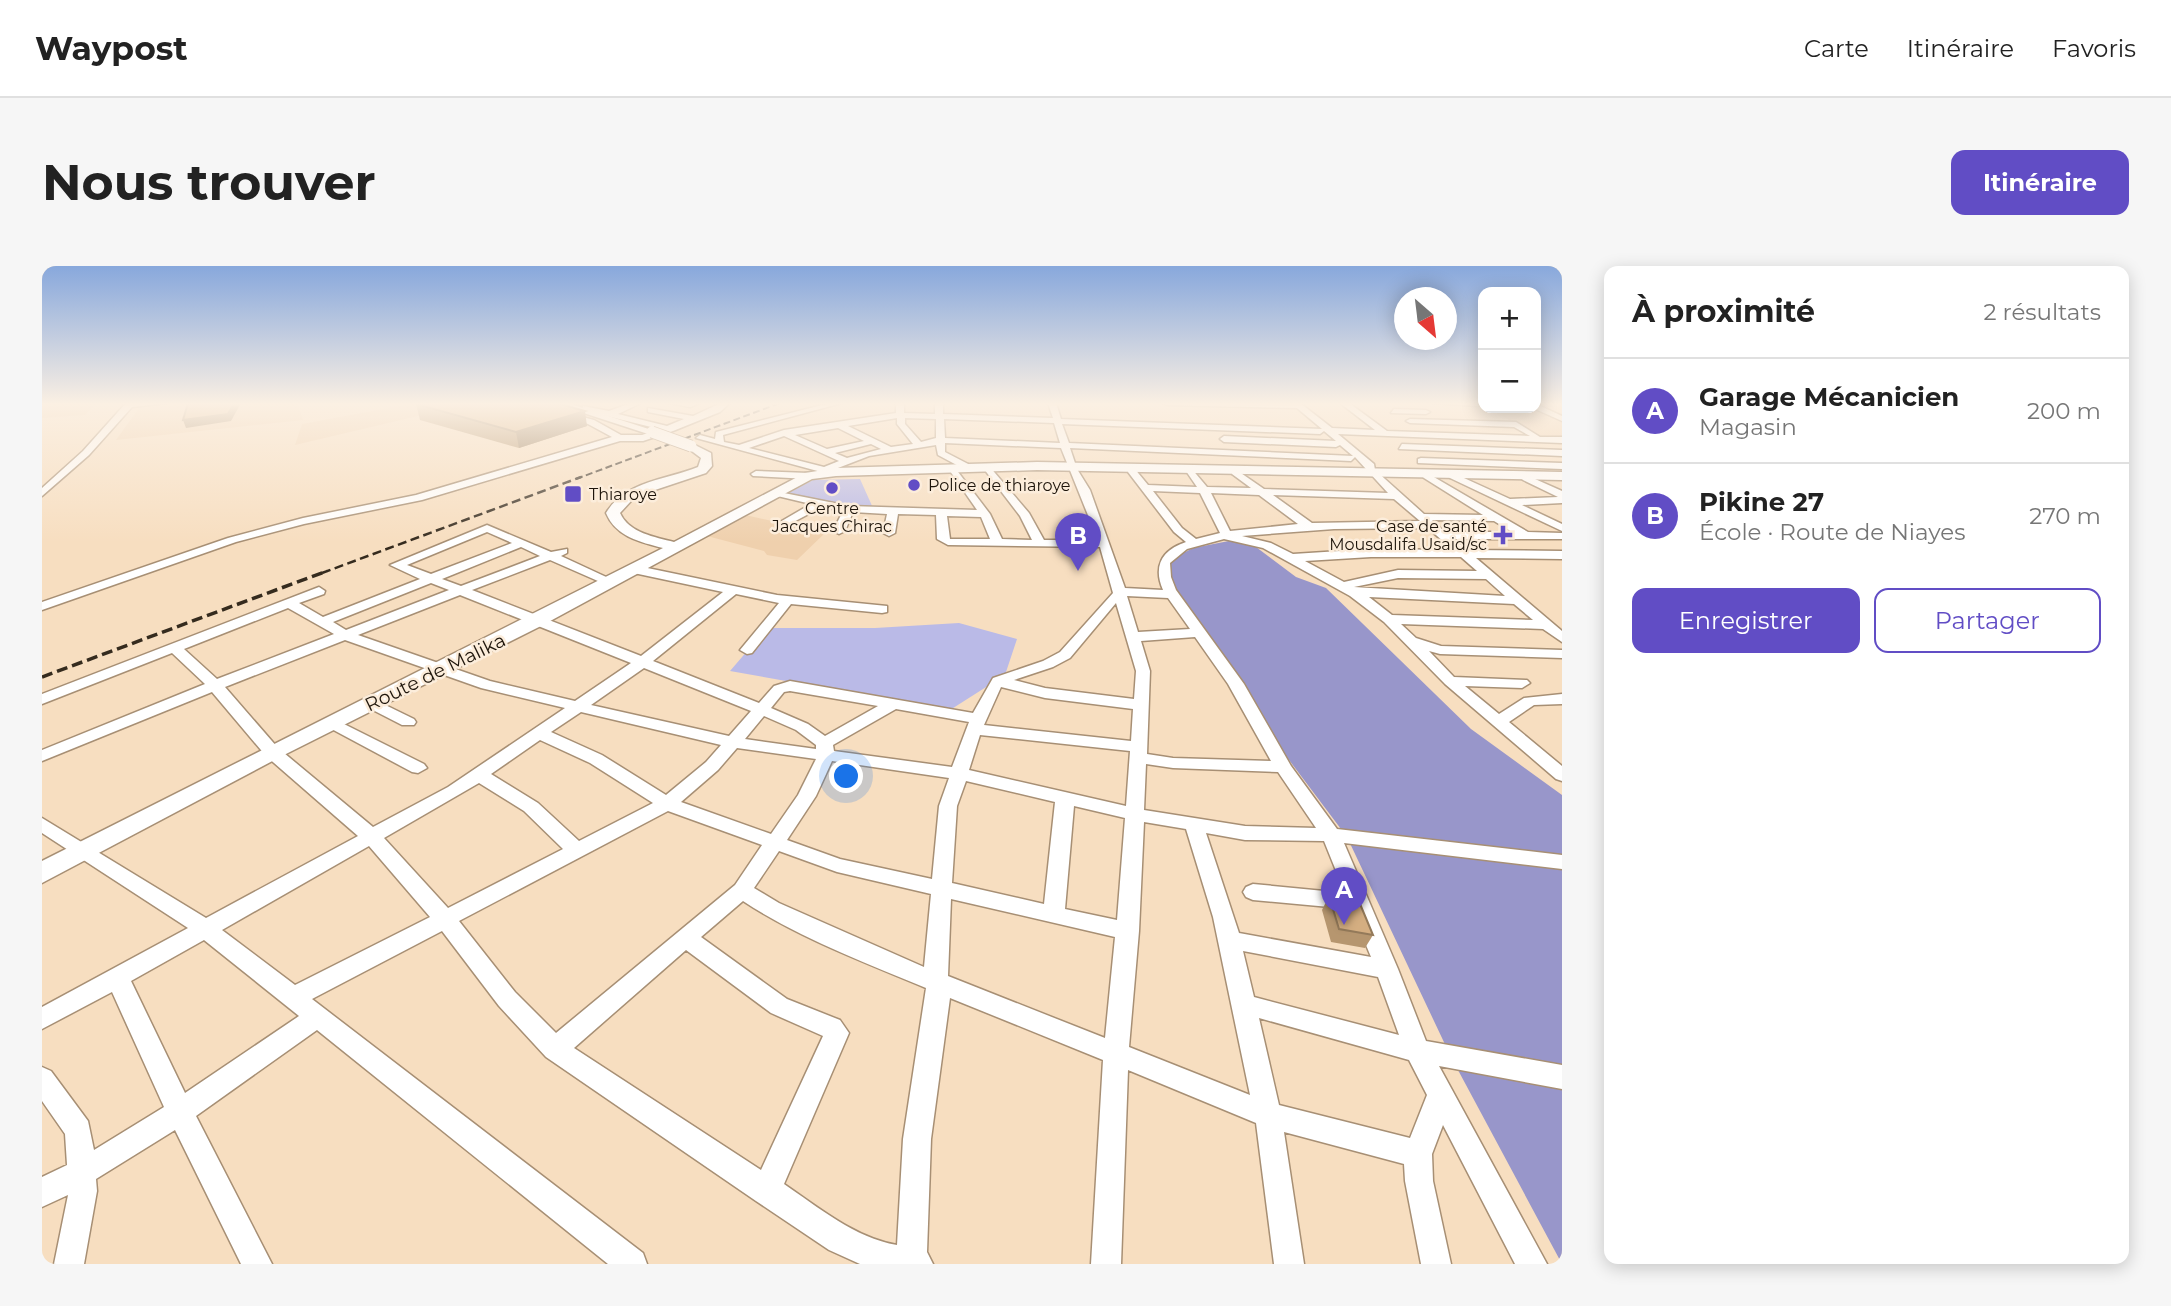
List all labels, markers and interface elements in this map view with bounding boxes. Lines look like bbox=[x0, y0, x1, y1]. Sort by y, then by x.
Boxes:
text: Waypost bbox=[35, 28, 188, 68]
text: Carte bbox=[1804, 34, 1869, 63]
text: Itinéraire bbox=[1907, 34, 2014, 63]
text: Favoris bbox=[2052, 34, 2136, 63]
button: Itinéraire bbox=[1951, 150, 2129, 215]
text: Nous trouver bbox=[42, 153, 376, 212]
north arrow bbox=[1394, 287, 1457, 350]
map controls bbox=[1478, 287, 1541, 413]
button: + bbox=[1478, 287, 1541, 350]
text: À proximité bbox=[1632, 293, 1815, 330]
text: 2 résultats bbox=[1983, 298, 2101, 326]
button: − bbox=[1478, 350, 1541, 413]
text: Garage Mécanicien bbox=[1699, 381, 1959, 413]
text: A bbox=[1646, 397, 1664, 425]
text: 200 m bbox=[2027, 397, 2101, 425]
text: Magasin bbox=[1699, 413, 1797, 441]
place label: Police de thiaroye bbox=[928, 476, 1071, 495]
marker: Police de thiaroye bbox=[906, 477, 922, 493]
marker: Centre Jacques Chirac bbox=[824, 480, 840, 496]
marker: Thiaroye bbox=[563, 484, 583, 504]
place label: Thiaroye bbox=[589, 485, 657, 504]
text: Pikine 27 bbox=[1699, 486, 1824, 518]
place label: Centre Jacques Chirac bbox=[771, 499, 892, 536]
text: B bbox=[1646, 502, 1664, 530]
text: 270 m bbox=[2029, 502, 2101, 530]
pin: B bbox=[1055, 513, 1101, 571]
place label: Case de santé Mousdalifa Usaid/sc bbox=[1329, 517, 1487, 554]
text: École · Route de Niayes bbox=[1699, 518, 1965, 546]
marker: Case de santé Mousdalifa Usaid/sc bbox=[1493, 525, 1513, 545]
button: Enregistrer bbox=[1632, 588, 1860, 653]
button: Partager bbox=[1874, 588, 2101, 653]
street label: Route de Malika bbox=[361, 628, 509, 716]
your location bbox=[829, 759, 863, 793]
pin: A bbox=[1321, 867, 1367, 925]

